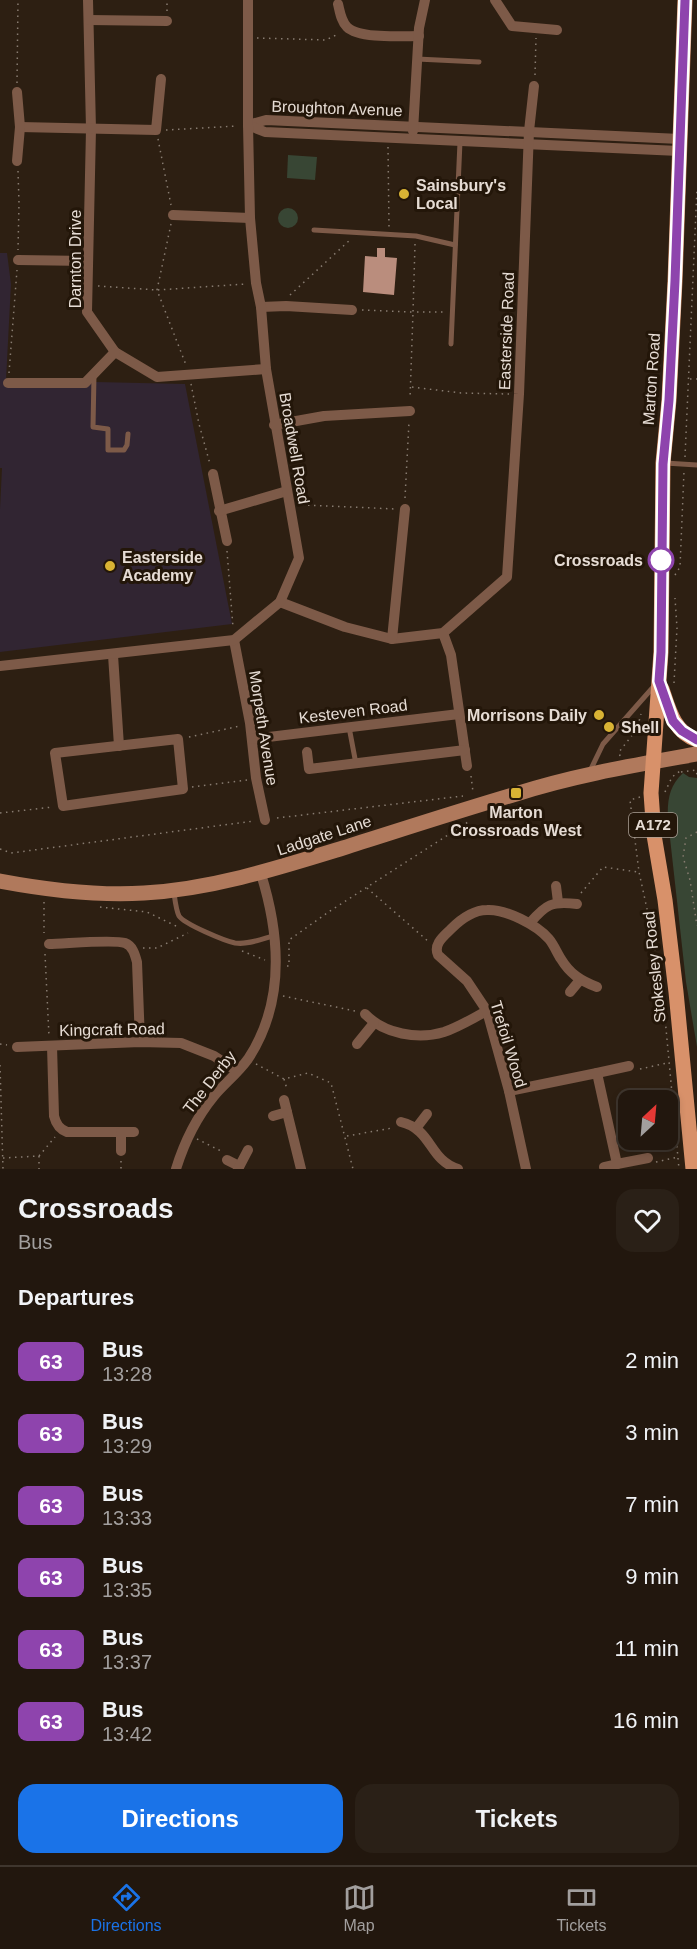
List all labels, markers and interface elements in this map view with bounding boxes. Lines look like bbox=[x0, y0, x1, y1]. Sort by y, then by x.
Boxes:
street label: Broughton Avenue bbox=[271, 98, 403, 119]
place label: Sainsbury's Local bbox=[416, 177, 506, 212]
marker: Sainsbury's Local bbox=[397, 187, 411, 201]
street label: Darnton Drive bbox=[67, 210, 84, 308]
street label: Easterside Road bbox=[496, 272, 517, 390]
street label: Marton Road bbox=[640, 332, 663, 426]
street label: Broadwell Road bbox=[276, 391, 313, 505]
marker: Crossroads bbox=[648, 547, 674, 573]
place label: Easterside Academy bbox=[122, 549, 203, 584]
place label: Crossroads bbox=[554, 552, 643, 569]
marker: Easterside Academy bbox=[103, 559, 117, 573]
street label: Morpeth Avenue bbox=[246, 669, 281, 787]
street label: Kesteven Road bbox=[298, 696, 408, 727]
place label: Morrisons Daily bbox=[467, 707, 587, 724]
marker: Morrisons Daily bbox=[592, 708, 606, 722]
place label: Shell bbox=[621, 719, 659, 736]
marker: Shell bbox=[602, 720, 616, 734]
marker: Marton Crossroads West bbox=[509, 786, 523, 800]
place label: Marton Crossroads West bbox=[450, 804, 582, 839]
street label: Ladgate Lane bbox=[275, 812, 373, 859]
road number: A172 bbox=[629, 813, 677, 837]
street label: Stokesley Road bbox=[640, 910, 669, 1024]
street label: Trefoil Wood bbox=[487, 999, 530, 1090]
street label: Kingcraft Road bbox=[59, 1020, 165, 1039]
street label: The Derby bbox=[180, 1048, 239, 1117]
north arrow bbox=[618, 1090, 678, 1150]
map controls bbox=[618, 1090, 678, 1150]
button: heart bbox=[616, 1189, 679, 1252]
text: Crossroads bbox=[18, 1193, 174, 1224]
text: Bus bbox=[18, 1231, 52, 1253]
text: Departures bbox=[18, 1285, 134, 1310]
text: Bus bbox=[102, 1337, 144, 1362]
text: 2 min bbox=[625, 1348, 679, 1373]
text: 63 bbox=[39, 1350, 63, 1373]
text: 13:28 bbox=[102, 1363, 152, 1385]
text: Bus bbox=[102, 1409, 144, 1434]
text: 3 min bbox=[625, 1420, 679, 1445]
text: 63 bbox=[39, 1422, 63, 1445]
text: 13:29 bbox=[102, 1435, 152, 1457]
text: Bus bbox=[102, 1481, 144, 1506]
text: 7 min bbox=[625, 1492, 679, 1517]
text: 63 bbox=[39, 1494, 63, 1517]
text: 13:33 bbox=[102, 1507, 152, 1529]
text: Bus bbox=[102, 1553, 144, 1578]
text: 9 min bbox=[625, 1564, 679, 1589]
text: 63 bbox=[39, 1566, 63, 1589]
text: 13:35 bbox=[102, 1579, 152, 1601]
text: Bus bbox=[102, 1625, 144, 1650]
text: 11 min bbox=[615, 1636, 679, 1661]
text: 63 bbox=[39, 1638, 63, 1661]
text: 13:37 bbox=[102, 1651, 152, 1673]
text: Bus bbox=[102, 1697, 144, 1722]
text: 16 min bbox=[613, 1708, 679, 1733]
text: 63 bbox=[39, 1710, 63, 1733]
text: 13:42 bbox=[102, 1723, 152, 1745]
button: Directions bbox=[18, 1784, 343, 1853]
button: Tickets bbox=[355, 1784, 679, 1853]
tab: Directions bbox=[90, 1881, 162, 1935]
tab: Map bbox=[343, 1881, 376, 1935]
tab: Tickets bbox=[556, 1881, 607, 1935]

